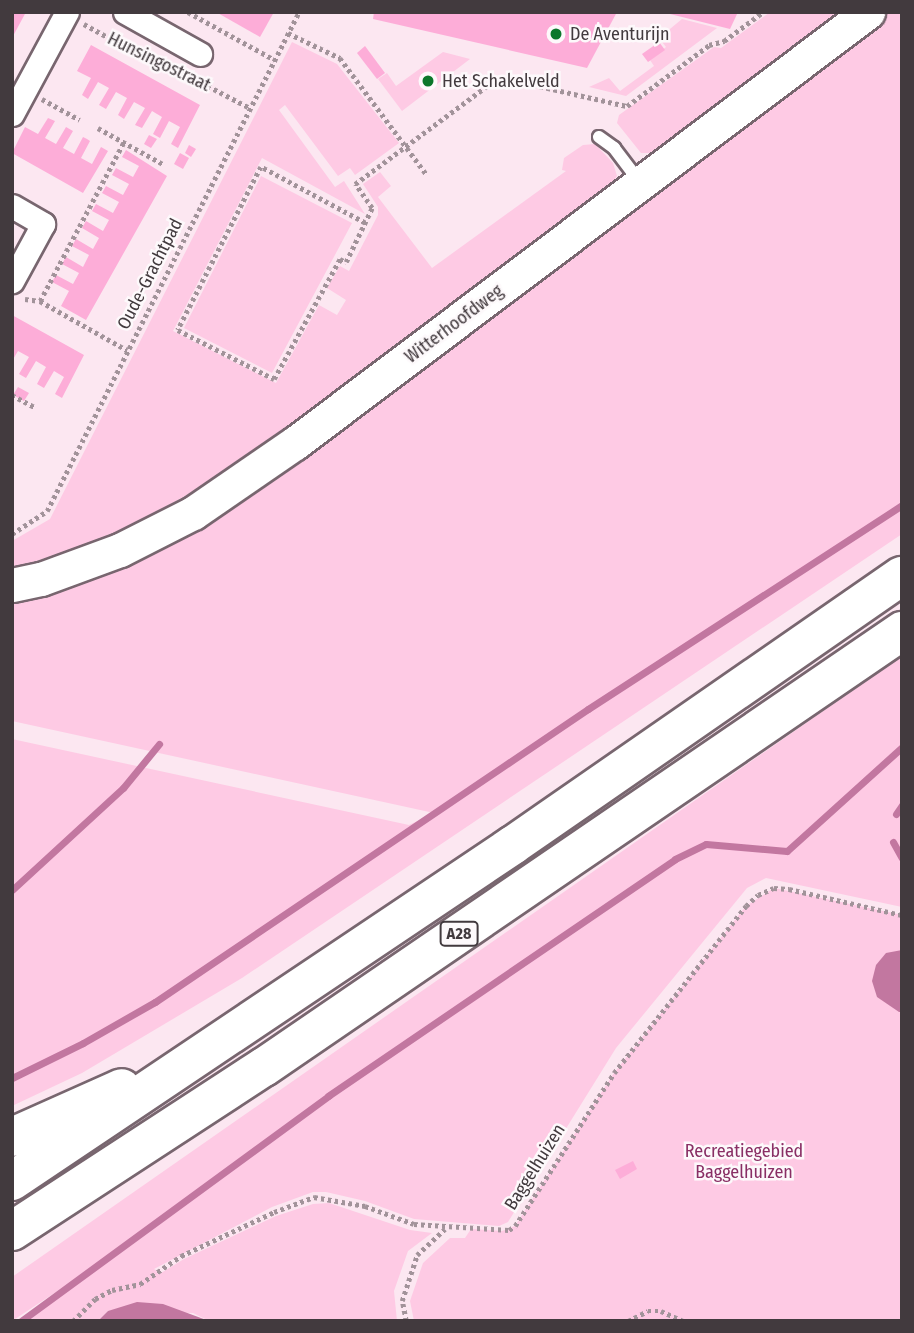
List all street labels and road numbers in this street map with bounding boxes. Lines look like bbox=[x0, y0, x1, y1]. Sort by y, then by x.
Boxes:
street label: Hunsingostraat bbox=[104, 28, 214, 96]
street label: Oude-Grachtpad bbox=[113, 215, 187, 333]
street label: Witterhoofdweg bbox=[401, 280, 507, 368]
road number: A28 bbox=[438, 922, 480, 946]
street label: Baggelhuizen bbox=[500, 1120, 570, 1214]

